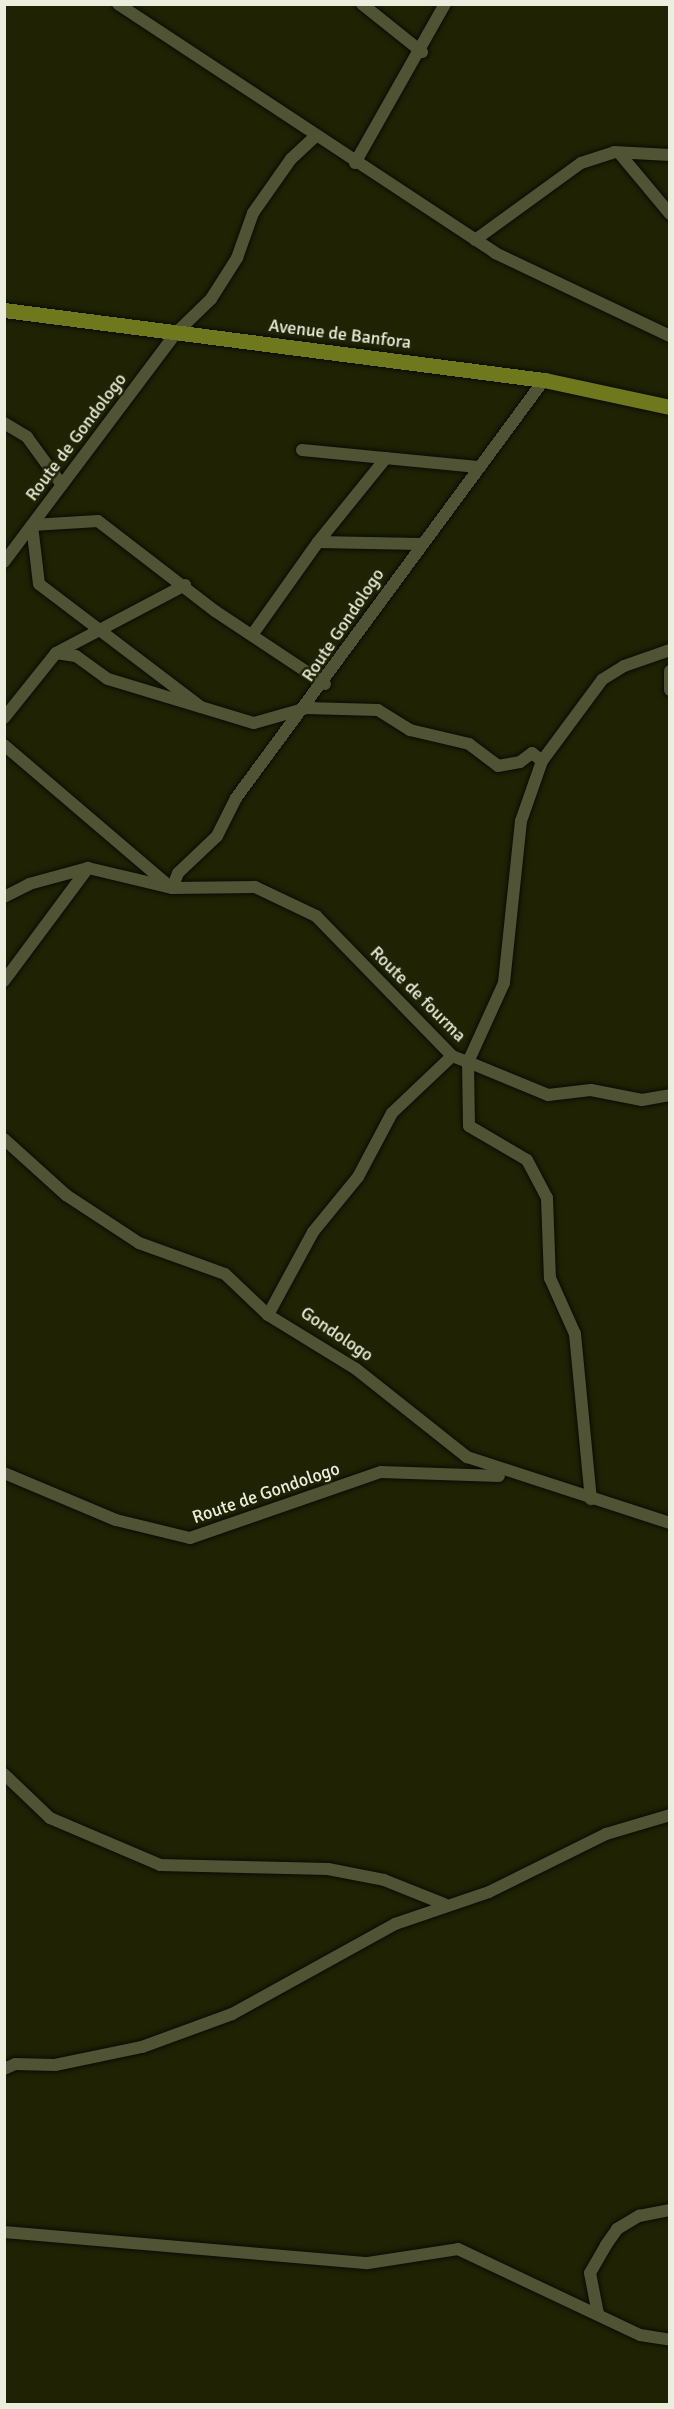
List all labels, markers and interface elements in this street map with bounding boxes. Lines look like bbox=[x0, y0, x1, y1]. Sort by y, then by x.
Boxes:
street label: Avenue de Banfora bbox=[267, 315, 413, 353]
street label: Route de Gondologo bbox=[21, 369, 131, 505]
street label: Route Gondologo bbox=[297, 564, 389, 686]
street label: Route de fourma bbox=[366, 942, 470, 1046]
street label: Gondologo bbox=[297, 1302, 377, 1366]
street label: Route de Gondologo bbox=[190, 1458, 342, 1528]

